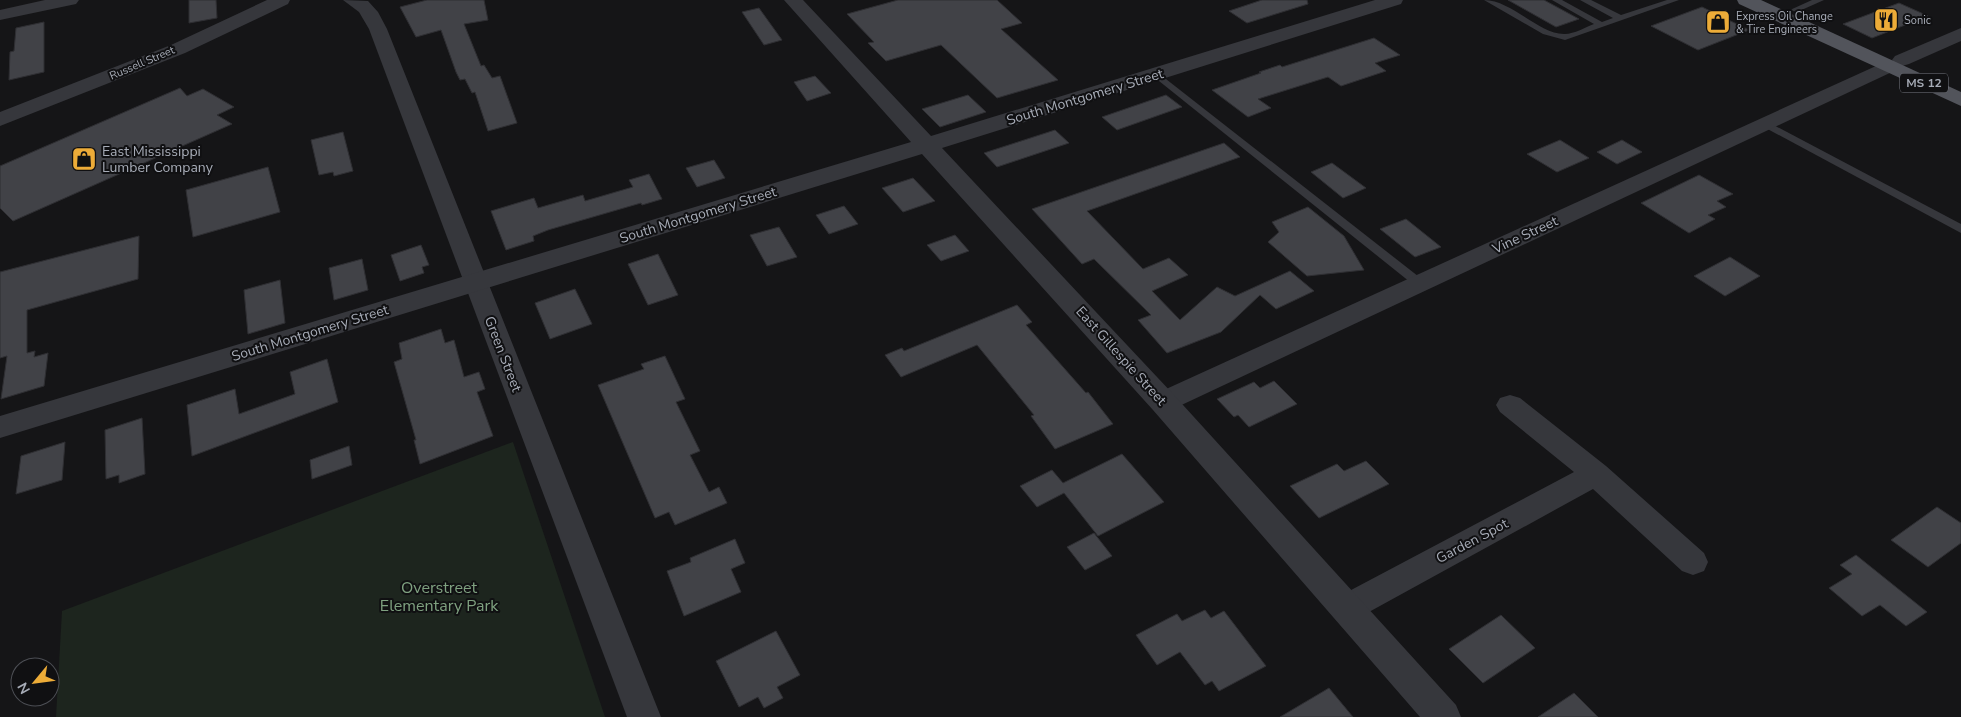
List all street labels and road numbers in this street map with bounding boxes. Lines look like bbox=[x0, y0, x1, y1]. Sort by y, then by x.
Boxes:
street label: Russell Street bbox=[107, 42, 177, 83]
street label: South Montgomery Street bbox=[1004, 64, 1166, 130]
road number: MS 12 bbox=[1900, 74, 1948, 92]
street label: South Montgomery Street bbox=[617, 182, 779, 248]
street label: Vine Street bbox=[1488, 212, 1561, 259]
street label: South Montgomery Street bbox=[229, 300, 391, 366]
street label: East Gillespie Street bbox=[1071, 302, 1171, 410]
street label: Green Street bbox=[480, 313, 526, 395]
street label: Garden Spot bbox=[1433, 514, 1511, 568]

